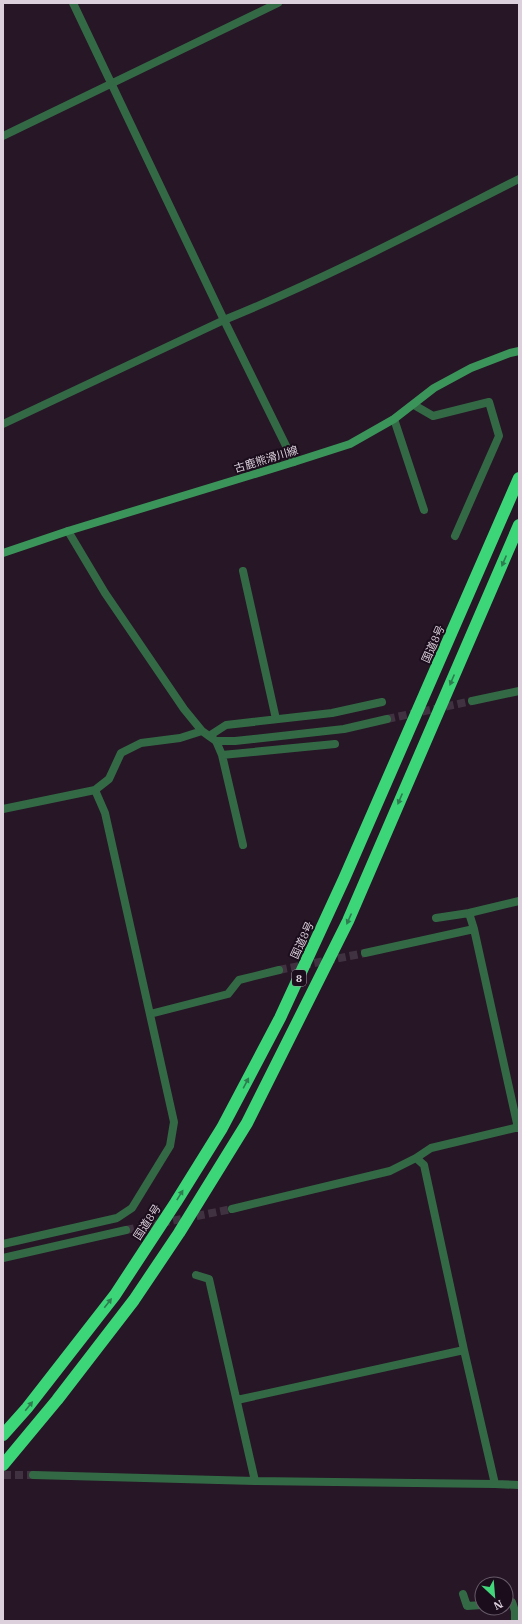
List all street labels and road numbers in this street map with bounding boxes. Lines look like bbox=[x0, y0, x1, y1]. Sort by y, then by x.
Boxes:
street label: 古鹿熊滑川線 bbox=[232, 443, 300, 475]
street label: 国道8号 bbox=[419, 623, 447, 665]
street label: 国道8号 bbox=[287, 919, 317, 961]
road number: 8 bbox=[292, 970, 306, 986]
street label: 国道8号 bbox=[130, 1202, 164, 1242]

